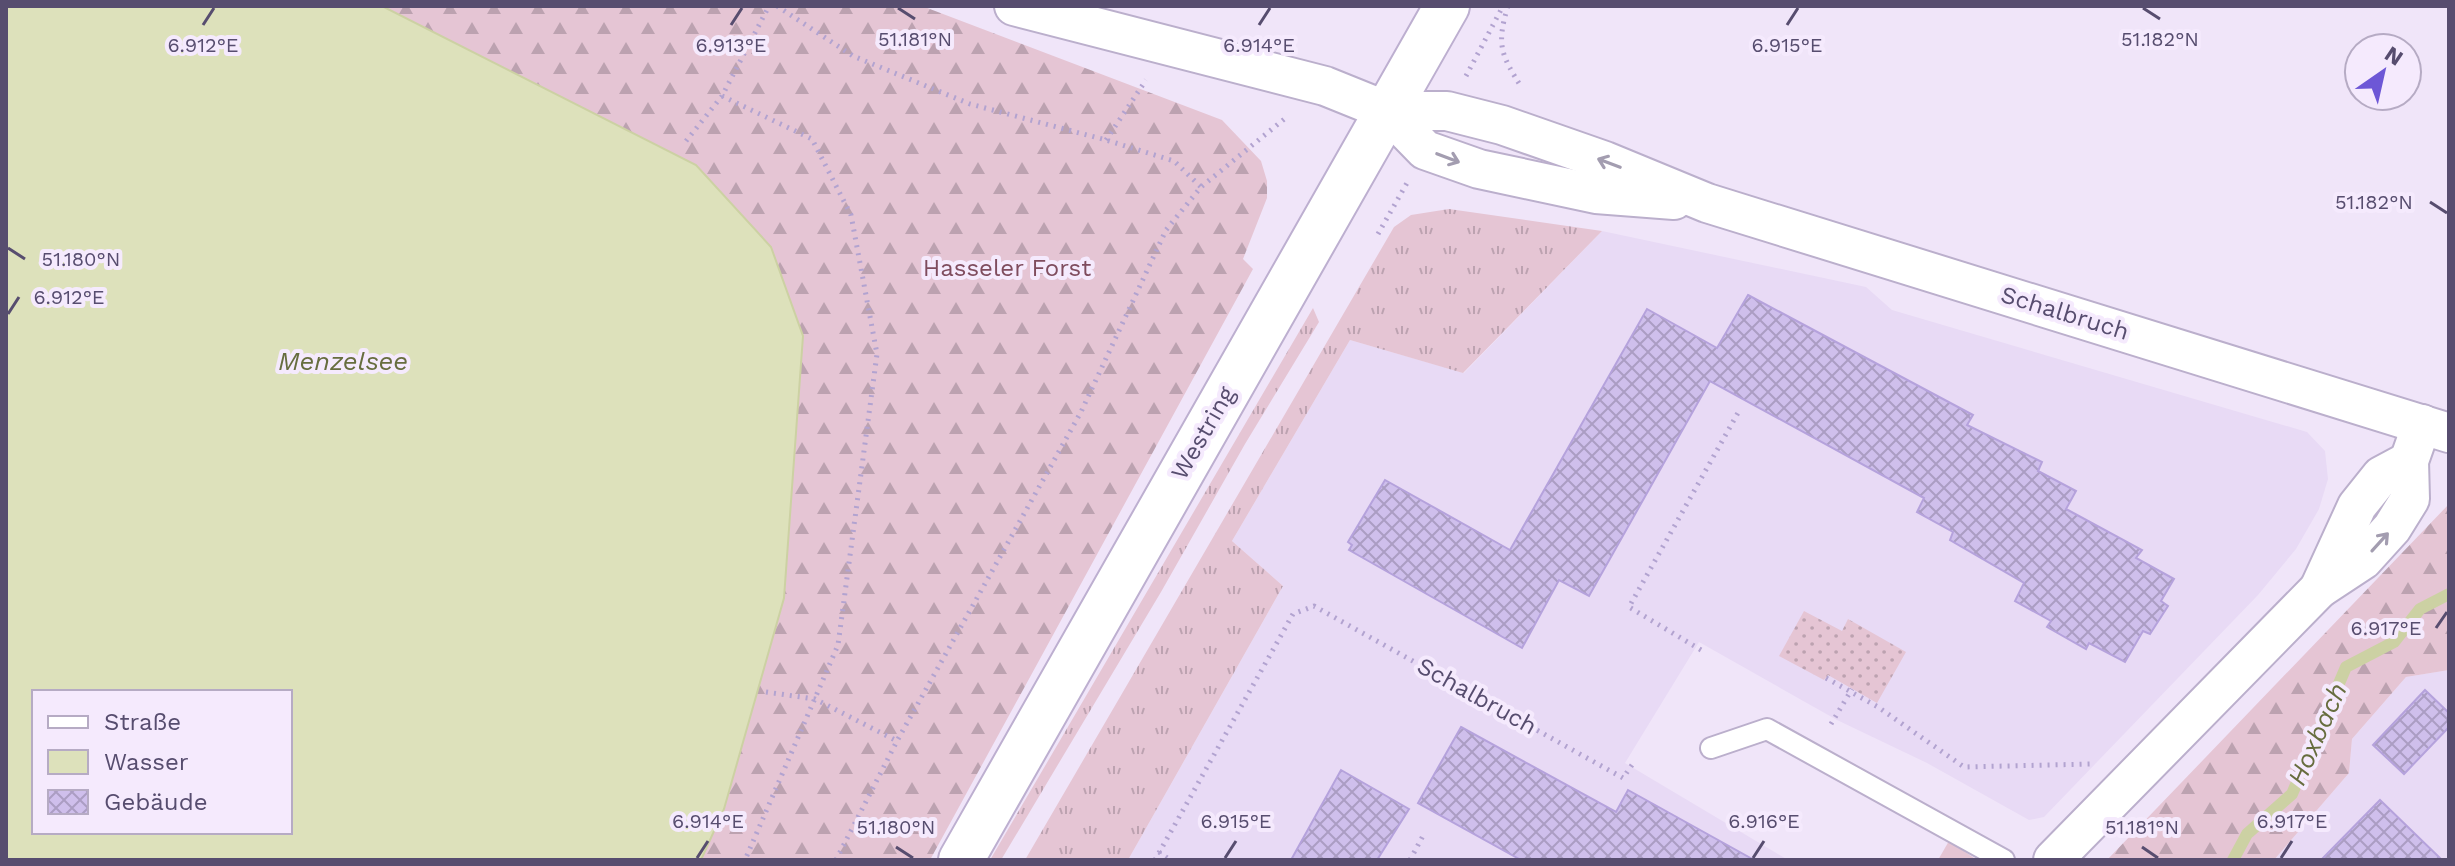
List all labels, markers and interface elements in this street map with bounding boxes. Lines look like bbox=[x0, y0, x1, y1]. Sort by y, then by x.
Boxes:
text: 51.181°N bbox=[878, 27, 952, 51]
text: 51.182°N bbox=[2121, 27, 2199, 51]
north arrow bbox=[2343, 32, 2423, 112]
text: 6.912°E bbox=[167, 33, 239, 57]
text: 6.913°E bbox=[695, 33, 767, 57]
text: 6.914°E bbox=[1223, 33, 1295, 57]
text: 6.915°E bbox=[1751, 33, 1823, 57]
text: N bbox=[2380, 41, 2408, 71]
one-way arrow bbox=[1435, 152, 1459, 166]
one-way arrow bbox=[1597, 155, 1622, 169]
text: 51.182°N bbox=[2335, 190, 2413, 214]
text: 51.180°N bbox=[42, 247, 120, 271]
park label: Hasseler Forst bbox=[923, 254, 1091, 282]
street label: Schalbruch bbox=[1998, 280, 2132, 346]
text: 6.912°E bbox=[33, 285, 105, 309]
water label: Menzelsee bbox=[278, 346, 408, 376]
street label: Westring bbox=[1165, 381, 1241, 484]
one-way arrow bbox=[2371, 532, 2389, 552]
text: 6.917°E bbox=[2351, 616, 2421, 640]
street label: Schalbruch bbox=[1412, 652, 1542, 740]
water label: Hoxbach bbox=[2281, 678, 2353, 790]
legend bbox=[32, 690, 292, 834]
text: Straße bbox=[104, 708, 181, 736]
text: Wasser bbox=[104, 748, 189, 776]
text: Gebäude bbox=[104, 788, 208, 816]
text: 6.914°E bbox=[672, 809, 744, 833]
text: 6.915°E bbox=[1200, 809, 1272, 833]
text: 6.916°E bbox=[1728, 809, 1800, 833]
text: 6.917°E bbox=[2257, 809, 2327, 833]
text: 51.180°N bbox=[857, 815, 935, 839]
text: 51.181°N bbox=[2105, 815, 2179, 839]

